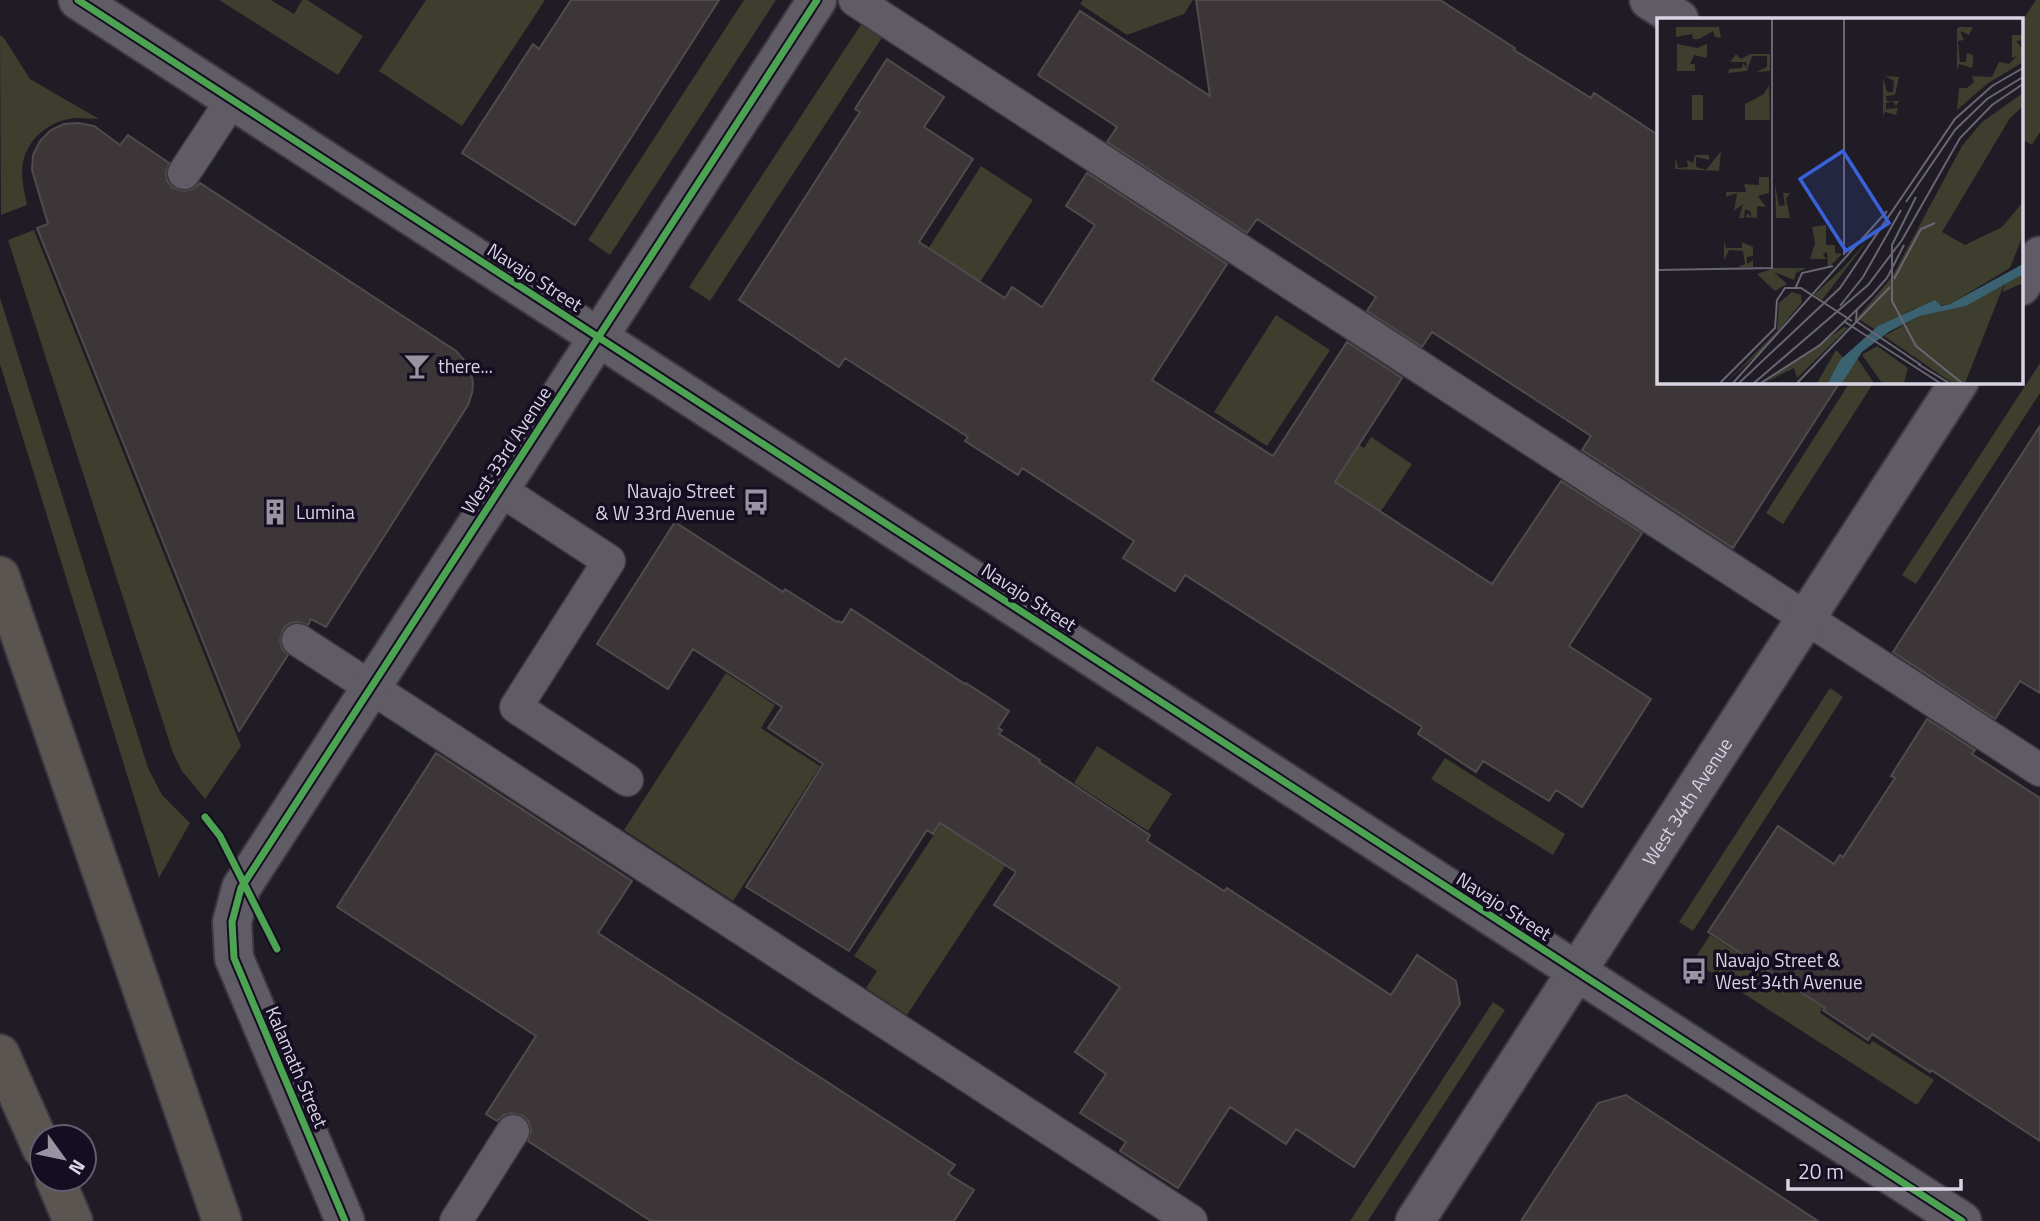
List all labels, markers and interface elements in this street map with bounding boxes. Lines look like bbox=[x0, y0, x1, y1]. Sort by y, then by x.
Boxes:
inset map bbox=[1657, 18, 2022, 383]
street label: Navajo Street bbox=[482, 235, 589, 318]
bar icon: there... bbox=[402, 351, 432, 381]
place label: there... bbox=[438, 351, 493, 380]
street label: West 33rd Avenue bbox=[453, 380, 558, 519]
place label: Navajo Street & W 33rd Avenue bbox=[595, 476, 735, 527]
bus stop icon: Navajo Street & W 33rd Avenue bbox=[741, 487, 771, 517]
building icon: Lumina bbox=[260, 497, 290, 527]
place label: Lumina bbox=[296, 497, 355, 526]
street label: Navajo Street bbox=[976, 555, 1083, 638]
street label: West 34th Avenue bbox=[1634, 731, 1739, 871]
street label: Navajo Street bbox=[1451, 864, 1558, 947]
place label: Navajo Street & West 34th Avenue bbox=[1715, 945, 1863, 996]
bus stop icon: Navajo Street & West 34th Avenue bbox=[1679, 956, 1709, 986]
street label: Kalamath Street bbox=[259, 1001, 336, 1132]
north arrow bbox=[28, 1123, 98, 1193]
scale bar bbox=[1788, 1148, 1961, 1192]
text: N bbox=[62, 1154, 93, 1181]
text: 20 m bbox=[1798, 1155, 1844, 1187]

